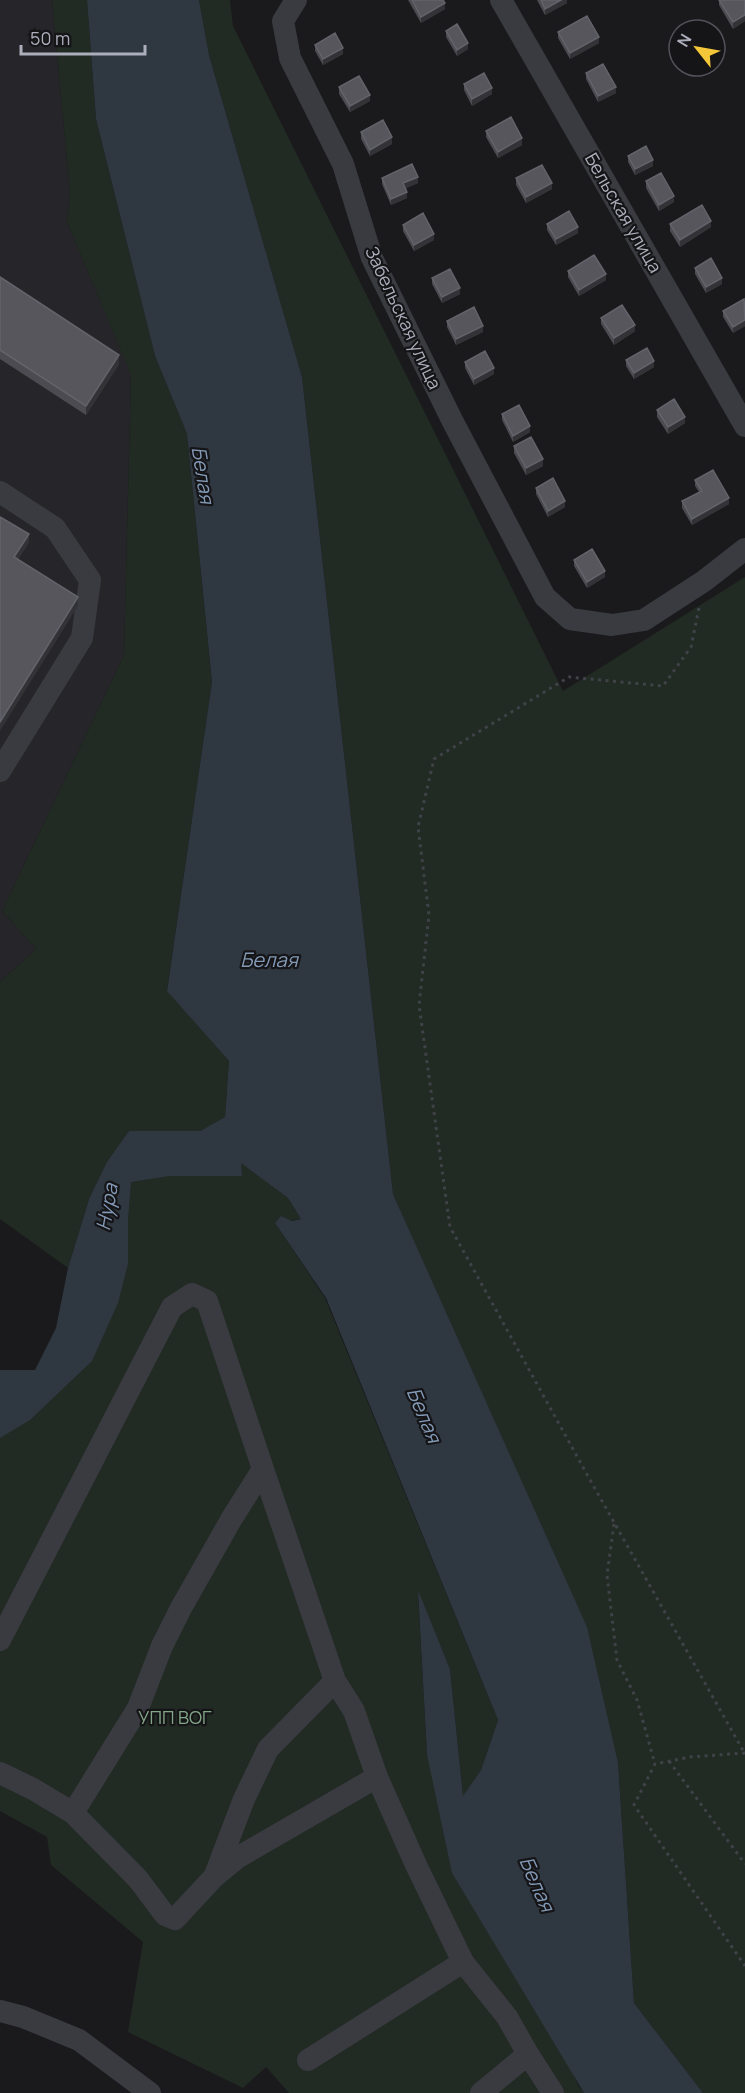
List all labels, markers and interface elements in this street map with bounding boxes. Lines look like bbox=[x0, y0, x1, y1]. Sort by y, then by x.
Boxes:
scale bar bbox=[21, 18, 146, 56]
north arrow bbox=[667, 18, 727, 78]
text: 50 m bbox=[30, 26, 70, 50]
text: N bbox=[672, 30, 697, 51]
street label: Бельская улица bbox=[580, 148, 668, 277]
street label: Забельская улица bbox=[360, 242, 448, 393]
water label: Белая bbox=[186, 444, 222, 507]
water label: Белая bbox=[240, 946, 300, 973]
water label: Нура bbox=[89, 1180, 124, 1233]
water label: Белая bbox=[401, 1383, 449, 1448]
park label: УПП ВОГ bbox=[138, 1705, 212, 1729]
water label: Белая bbox=[513, 1852, 562, 1917]

